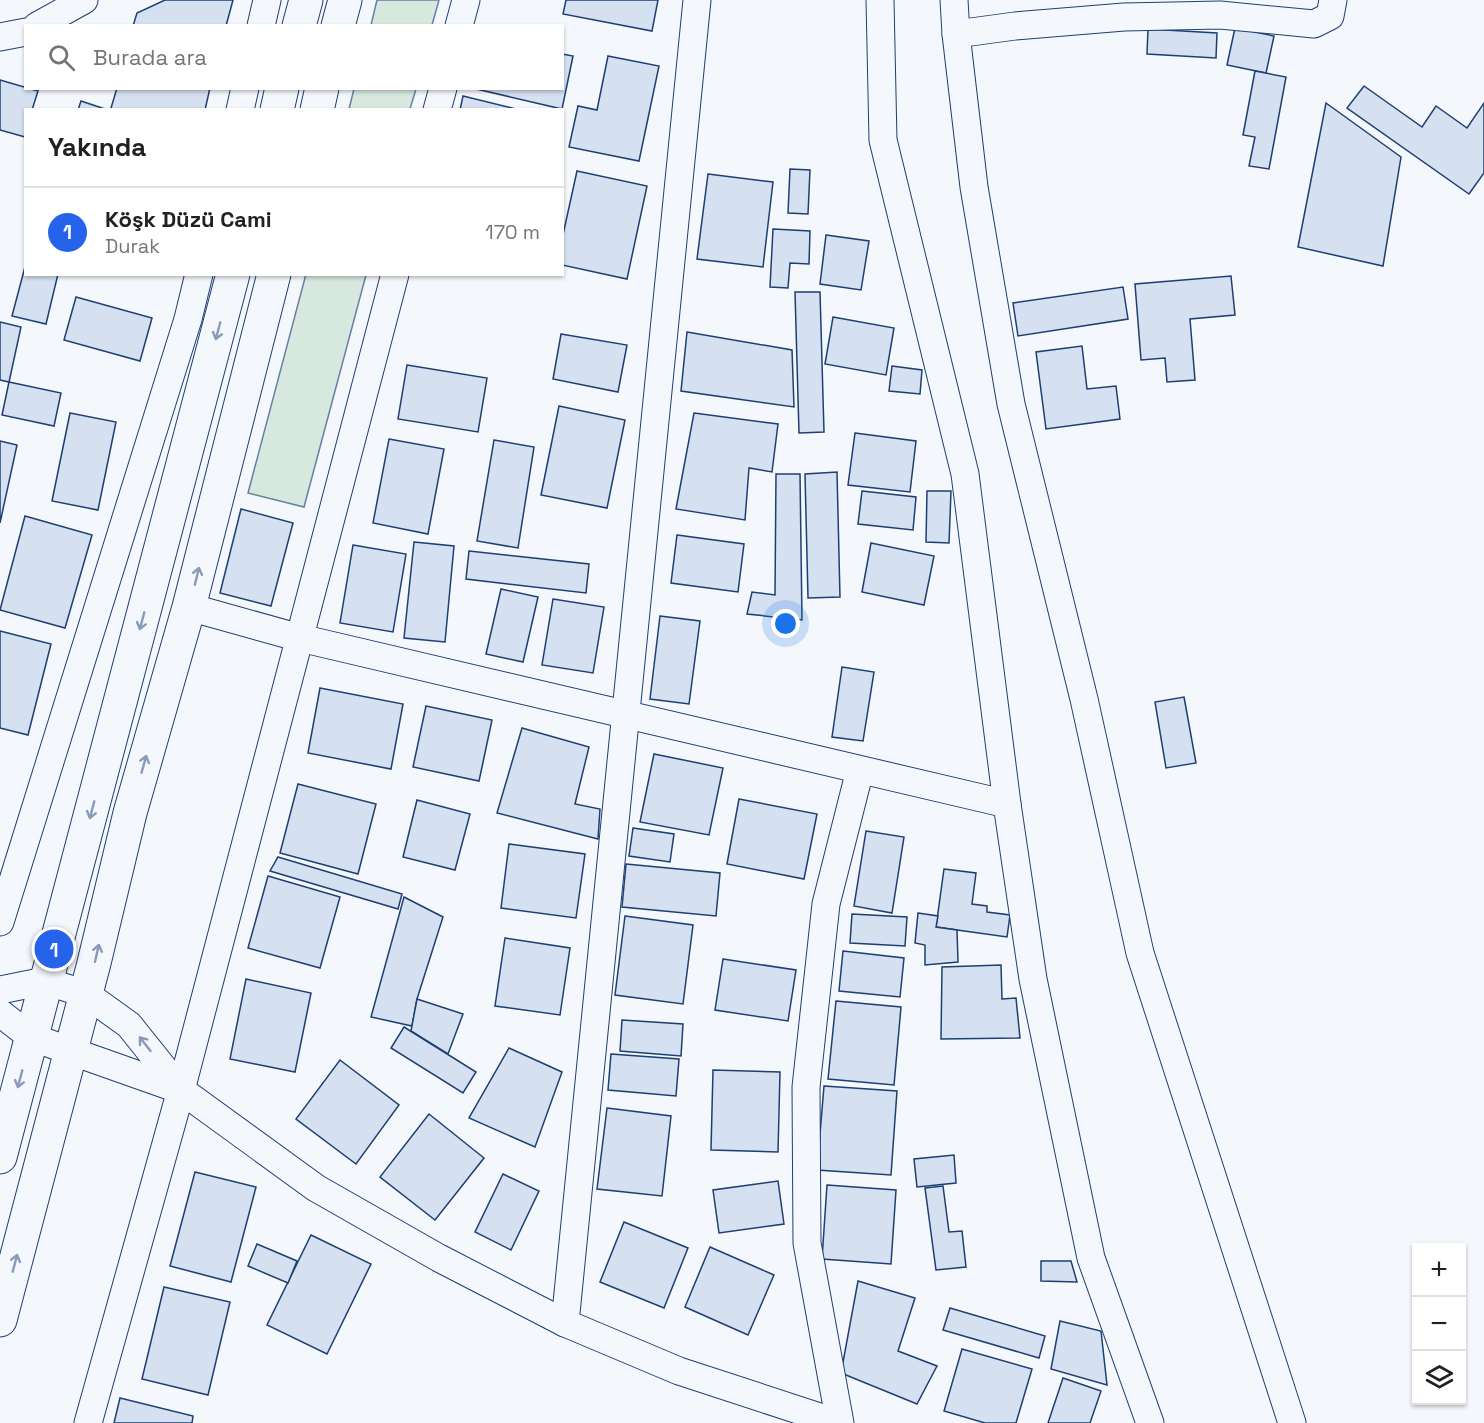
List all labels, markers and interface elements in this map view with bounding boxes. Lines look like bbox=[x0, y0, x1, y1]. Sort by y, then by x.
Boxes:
search box bbox=[24, 24, 564, 90]
icon: search bbox=[45, 41, 78, 74]
text: Burada ara bbox=[93, 43, 207, 71]
text: Yakında bbox=[48, 130, 146, 164]
text: Köşk Düzü Cami bbox=[105, 205, 272, 233]
text: 1 bbox=[63, 219, 72, 245]
text: 170 m bbox=[485, 219, 540, 245]
text: Durak bbox=[105, 233, 160, 259]
one-way arrow bbox=[212, 321, 224, 340]
one-way arrow bbox=[192, 567, 203, 586]
your location bbox=[771, 609, 800, 638]
one-way arrow bbox=[135, 611, 147, 630]
one-way arrow bbox=[139, 755, 150, 774]
one-way arrow bbox=[86, 800, 97, 819]
pin: 1 bbox=[34, 926, 74, 972]
one-way arrow bbox=[91, 944, 103, 963]
one-way arrow bbox=[138, 1036, 151, 1052]
one-way arrow bbox=[14, 1069, 26, 1088]
map controls bbox=[1412, 1243, 1466, 1405]
button: + bbox=[1412, 1243, 1466, 1297]
one-way arrow bbox=[10, 1254, 21, 1273]
button: − bbox=[1412, 1297, 1466, 1351]
button: layers bbox=[1412, 1351, 1466, 1405]

